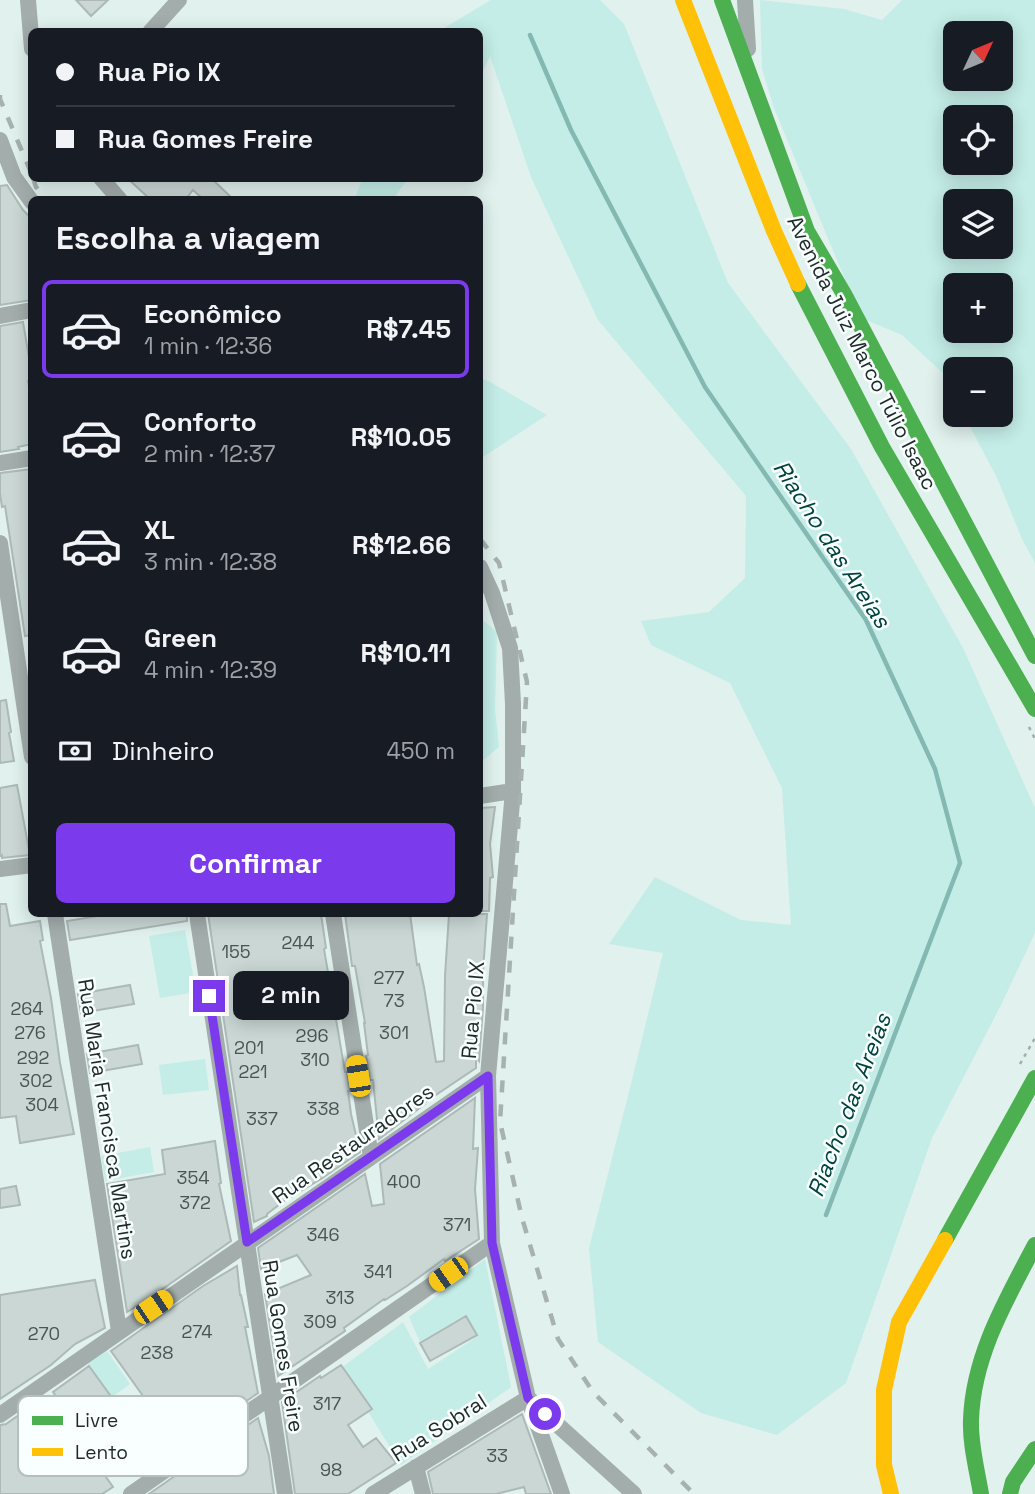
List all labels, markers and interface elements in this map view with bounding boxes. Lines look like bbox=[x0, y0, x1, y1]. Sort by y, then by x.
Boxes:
north arrow bbox=[943, 21, 1013, 91]
map controls bbox=[943, 21, 1013, 427]
text: Rua Pio IX bbox=[98, 55, 221, 89]
button: locate bbox=[943, 105, 1013, 175]
text: Rua Gomes Freire bbox=[98, 122, 313, 156]
button: layers bbox=[943, 189, 1013, 259]
street label: Avenida Juiz Marco Túlio Isaac bbox=[781, 211, 944, 495]
text: Escolha a viagem bbox=[56, 218, 321, 258]
button: + bbox=[943, 273, 1013, 343]
text: Econômico bbox=[144, 297, 282, 331]
icon: car bbox=[60, 298, 123, 361]
text: R$7.45 bbox=[366, 312, 451, 346]
text: 1 min · 12:36 bbox=[144, 331, 272, 361]
button: − bbox=[943, 357, 1013, 427]
text: Conforto bbox=[144, 405, 257, 439]
icon: car bbox=[60, 406, 123, 469]
text: R$10.05 bbox=[351, 420, 451, 454]
text: 2 min · 12:37 bbox=[144, 439, 276, 469]
water label: Riacho das Areias bbox=[767, 454, 898, 634]
text: XL bbox=[144, 513, 175, 547]
icon: car bbox=[60, 514, 123, 577]
text: R$12.66 bbox=[352, 528, 451, 562]
text: 3 min · 12:38 bbox=[144, 547, 277, 577]
text: Green bbox=[144, 621, 217, 655]
icon: car bbox=[60, 622, 123, 685]
text: R$10.11 bbox=[361, 636, 451, 670]
text: 4 min · 12:39 bbox=[144, 655, 277, 685]
icon: cash bbox=[56, 732, 94, 770]
text: Dinheiro bbox=[112, 734, 215, 768]
text: 450 m bbox=[386, 736, 455, 766]
button: Confirmar bbox=[56, 823, 455, 903]
house number: 244 bbox=[282, 931, 314, 954]
house number: 155 bbox=[221, 940, 251, 963]
street label: Rua Pio IX bbox=[455, 960, 490, 1060]
house number: 277 bbox=[373, 966, 405, 989]
callout: 2 min bbox=[234, 972, 349, 1020]
street label: Rua Maria Francisca Martins bbox=[72, 977, 143, 1261]
route end bbox=[193, 980, 225, 1012]
text: 2 min bbox=[261, 980, 321, 1010]
house number: 73 bbox=[383, 989, 405, 1012]
house number: 264 bbox=[10, 997, 44, 1020]
water label: Riacho das Areias bbox=[800, 1008, 898, 1201]
house number: 276 bbox=[14, 1021, 46, 1044]
house number: 301 bbox=[379, 1021, 409, 1044]
house number: 296 bbox=[296, 1024, 328, 1047]
house number: 201 bbox=[234, 1036, 264, 1059]
house number: 292 bbox=[17, 1046, 49, 1069]
house number: 310 bbox=[300, 1048, 330, 1071]
car bbox=[345, 1054, 372, 1098]
house number: 221 bbox=[238, 1060, 268, 1083]
house number: 302 bbox=[19, 1069, 53, 1092]
street label: Rua Restauradores bbox=[267, 1078, 439, 1209]
house number: 304 bbox=[25, 1093, 59, 1116]
house number: 338 bbox=[307, 1097, 339, 1120]
house number: 337 bbox=[246, 1107, 278, 1130]
house number: 354 bbox=[177, 1166, 209, 1189]
house number: 400 bbox=[387, 1170, 421, 1193]
house number: 372 bbox=[179, 1191, 211, 1214]
house number: 371 bbox=[443, 1213, 471, 1236]
house number: 346 bbox=[306, 1223, 340, 1246]
car bbox=[425, 1253, 472, 1295]
street label: Rua Gomes Freire bbox=[257, 1258, 310, 1434]
house number: 341 bbox=[363, 1260, 393, 1283]
house number: 313 bbox=[325, 1286, 355, 1309]
car bbox=[130, 1287, 177, 1327]
house number: 309 bbox=[303, 1310, 337, 1333]
house number: 274 bbox=[181, 1320, 213, 1343]
house number: 270 bbox=[28, 1322, 60, 1345]
house number: 238 bbox=[141, 1341, 173, 1364]
street label: Rua Sobral bbox=[386, 1388, 492, 1468]
house number: 317 bbox=[313, 1392, 341, 1415]
legend bbox=[18, 1396, 248, 1476]
route start bbox=[529, 1398, 561, 1430]
text: Livre bbox=[75, 1408, 118, 1433]
text: Lento bbox=[75, 1440, 128, 1465]
house number: 33 bbox=[486, 1444, 508, 1467]
house number: 98 bbox=[320, 1458, 342, 1481]

